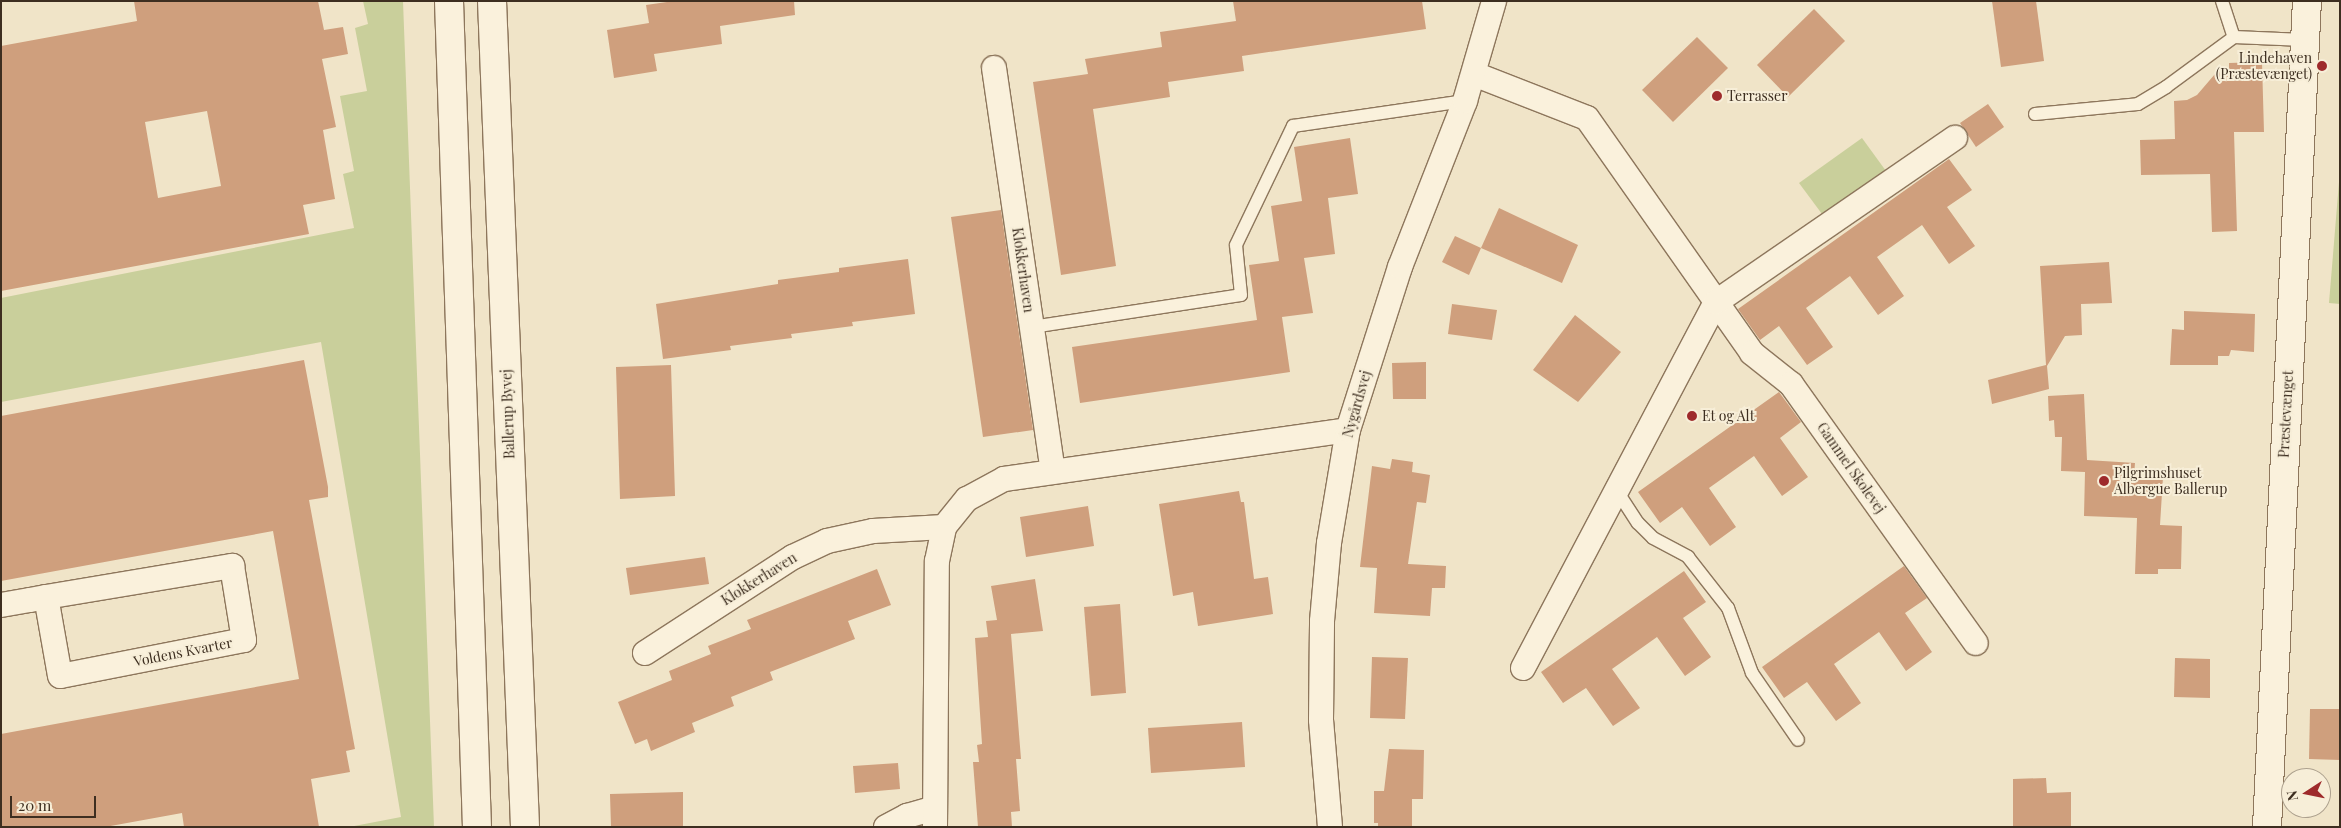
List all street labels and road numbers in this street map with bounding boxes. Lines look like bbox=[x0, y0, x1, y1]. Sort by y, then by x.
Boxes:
street label: Klokkerhaven bbox=[1009, 227, 1037, 313]
street label: Ballerup Byvej bbox=[498, 369, 518, 459]
street label: Nygårdsvej bbox=[1339, 369, 1375, 439]
street label: Præstevænget bbox=[2275, 370, 2297, 458]
street label: Gammel Skolevej bbox=[1813, 419, 1889, 517]
street label: Klokkerhaven bbox=[718, 549, 800, 609]
street label: Voldens Kvarter bbox=[132, 634, 234, 670]

